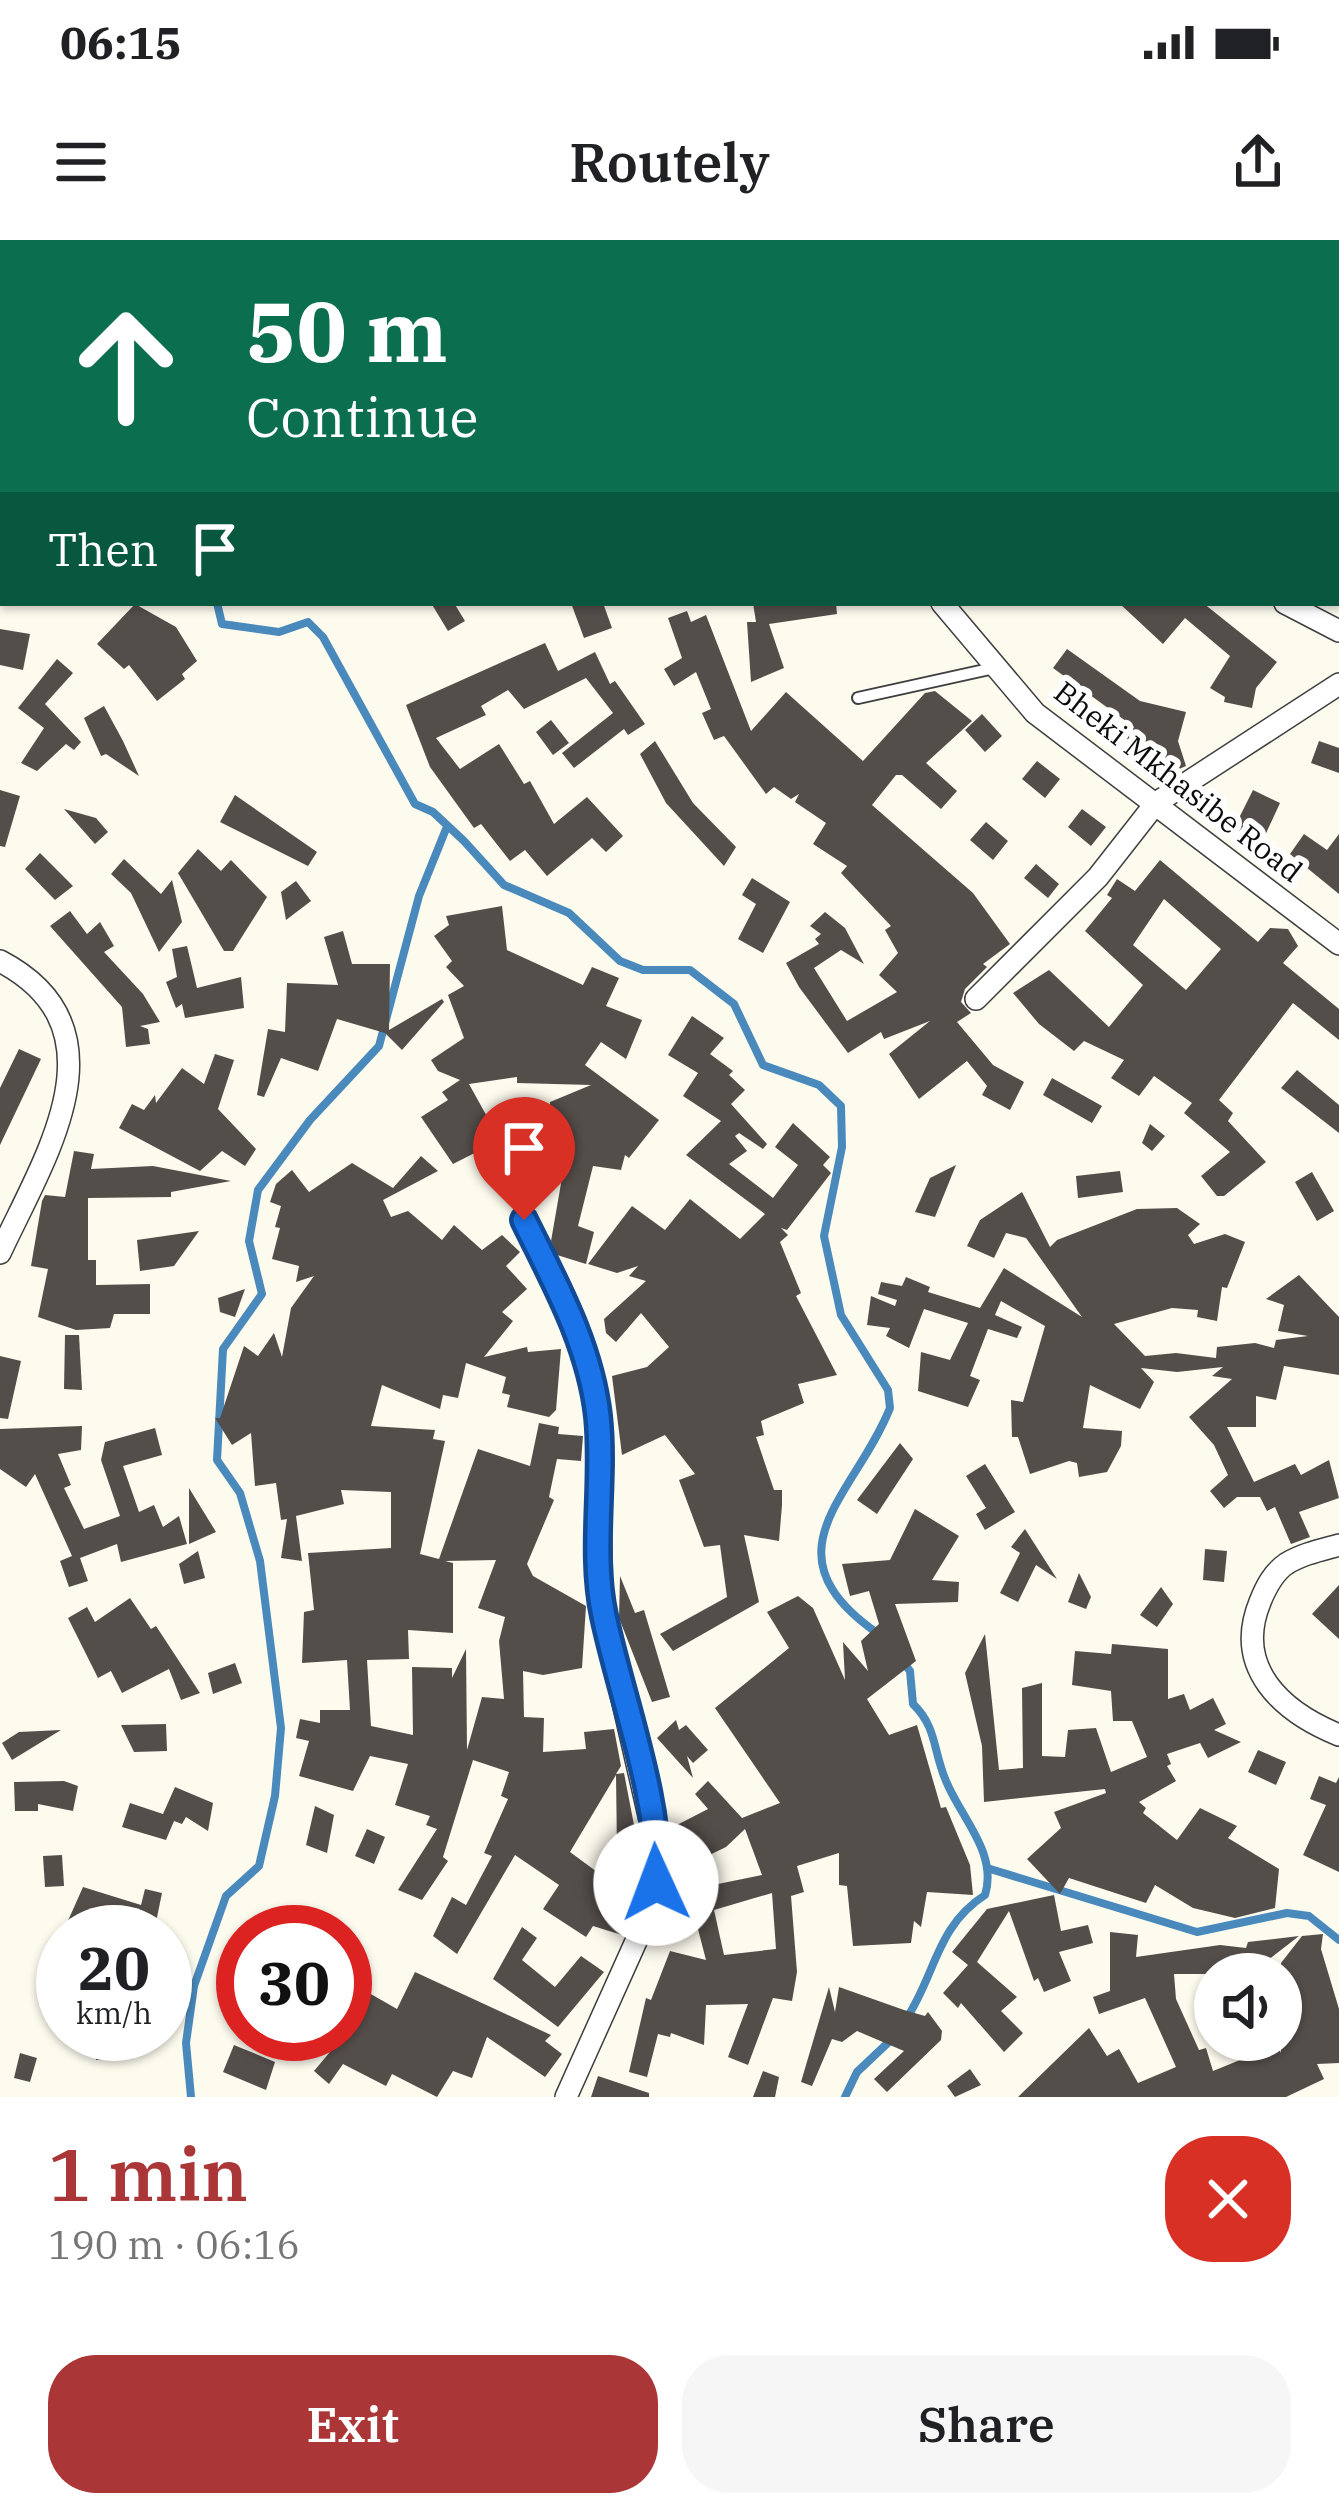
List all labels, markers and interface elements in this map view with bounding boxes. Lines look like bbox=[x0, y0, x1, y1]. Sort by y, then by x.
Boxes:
text: 06:15 bbox=[60, 13, 182, 71]
text: Routely bbox=[569, 127, 770, 197]
icon: menu bbox=[48, 129, 114, 195]
icon: share bbox=[1225, 129, 1291, 195]
text: 50 m bbox=[246, 276, 448, 385]
icon: ahead bbox=[48, 288, 204, 444]
text: Continue bbox=[246, 382, 478, 452]
icon: arrive bbox=[182, 516, 248, 582]
text: Then bbox=[48, 520, 158, 578]
street label: Bheki Mkhasibe Road bbox=[1047, 672, 1311, 890]
pin bbox=[473, 1097, 575, 1220]
icon: arrive bbox=[491, 1115, 557, 1181]
position arrow bbox=[593, 1820, 719, 1946]
speed limit sign: 30 bbox=[216, 1905, 372, 2061]
text: 20 bbox=[78, 1928, 150, 2007]
map controls bbox=[1194, 1953, 1302, 2061]
button: sound bbox=[1194, 1953, 1302, 2061]
text: km/h bbox=[76, 1993, 152, 2032]
text: 1 min bbox=[48, 2127, 248, 2221]
button: close bbox=[1165, 2136, 1291, 2262]
text: 190 m · 06:16 bbox=[48, 2219, 300, 2270]
button: Exit bbox=[48, 2355, 658, 2493]
button: Share bbox=[682, 2355, 1291, 2493]

